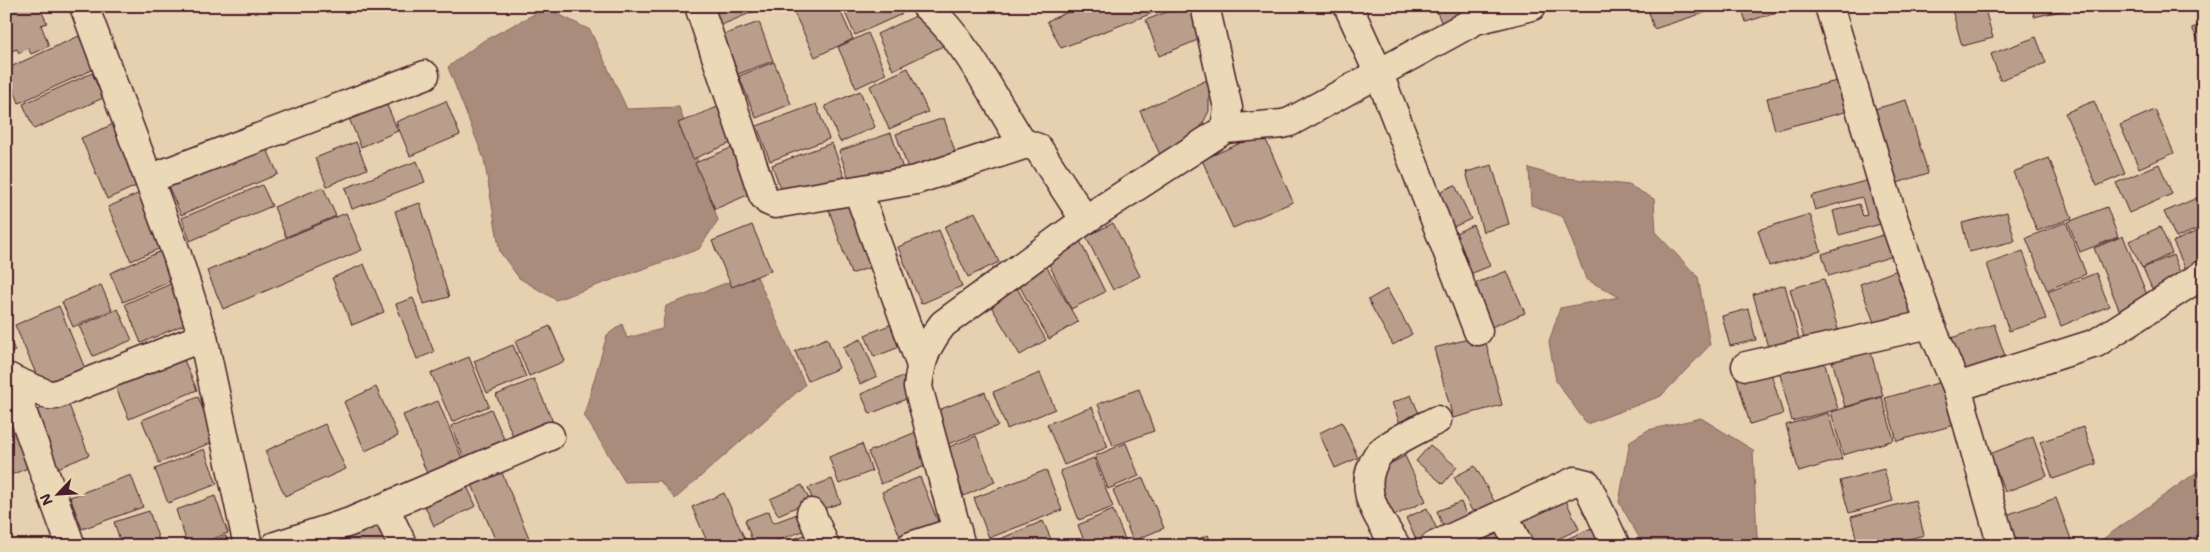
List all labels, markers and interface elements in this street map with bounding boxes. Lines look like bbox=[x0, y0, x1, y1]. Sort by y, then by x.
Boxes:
north arrow bbox=[32, 470, 82, 520]
text: N bbox=[36, 491, 57, 508]

